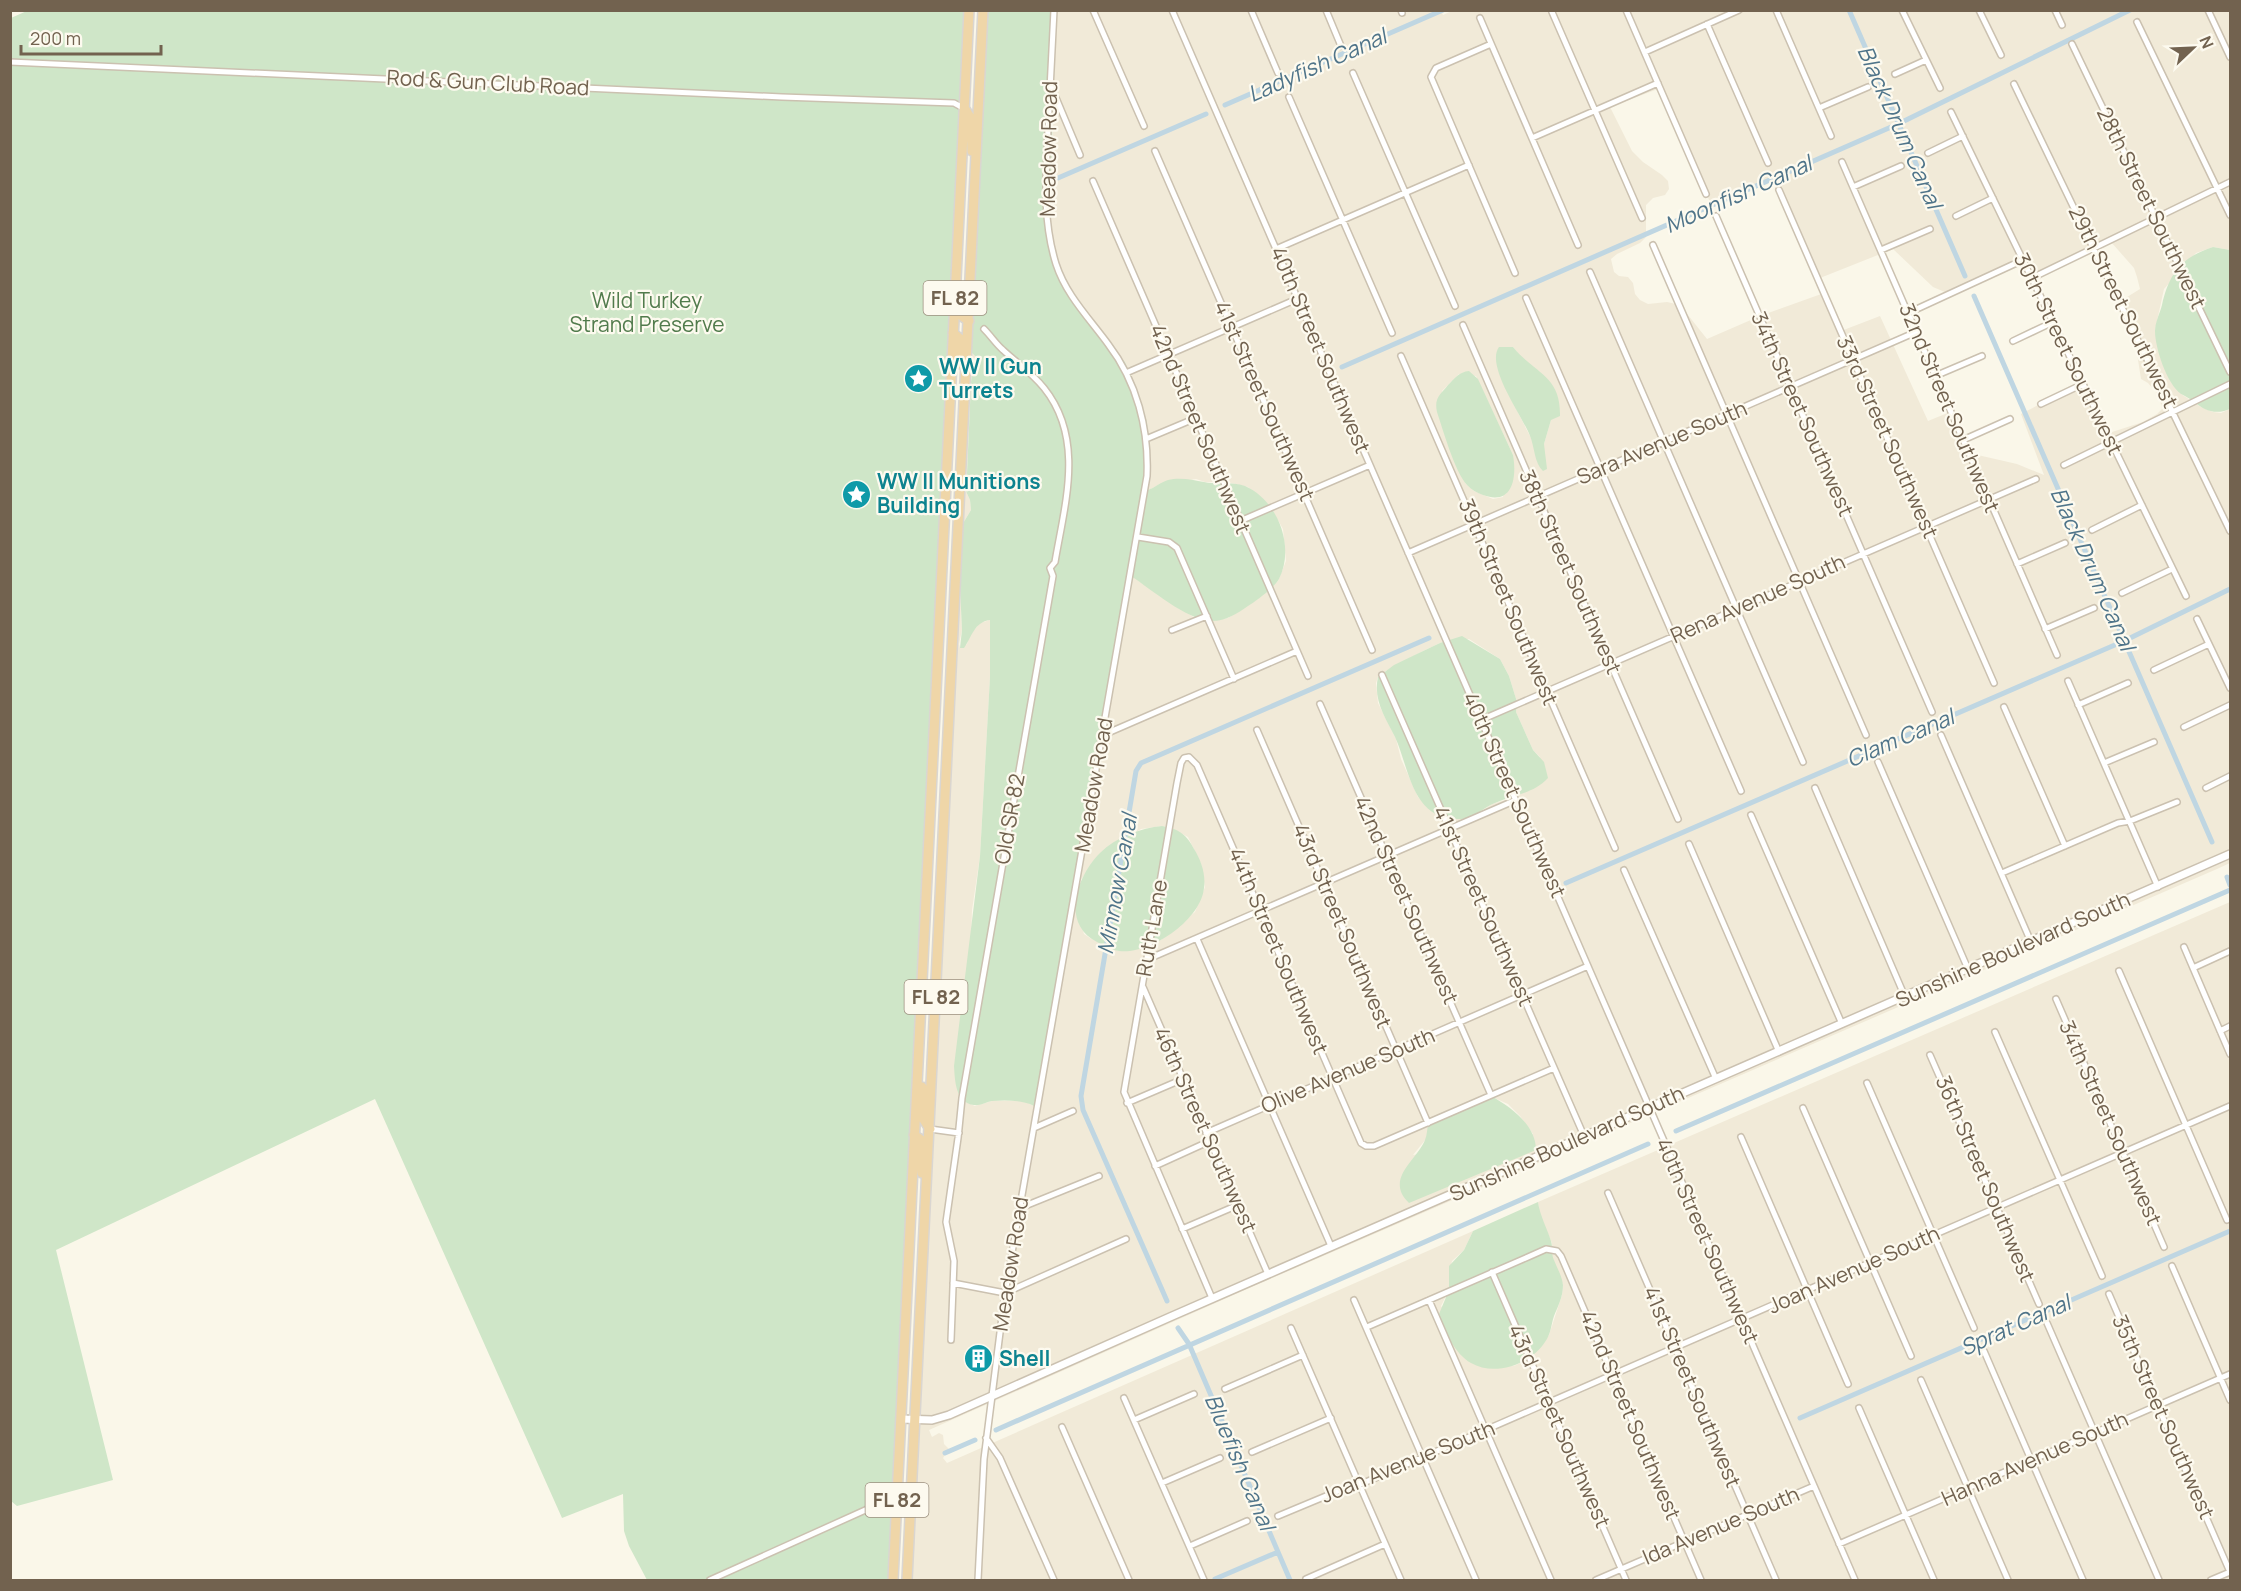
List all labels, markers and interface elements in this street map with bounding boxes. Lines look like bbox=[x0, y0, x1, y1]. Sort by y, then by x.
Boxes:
scale bar bbox=[21, 18, 160, 56]
north arrow bbox=[2163, 18, 2223, 78]
water label: Ladyfish Canal bbox=[1243, 20, 1394, 109]
text: 200 m bbox=[30, 26, 81, 50]
text: N bbox=[2194, 33, 2219, 52]
water label: Black Drum Canal bbox=[1851, 41, 1951, 216]
street label: Rod & Gun Club Road bbox=[386, 63, 590, 101]
street label: Meadow Road bbox=[1033, 81, 1063, 217]
street label: 28th Street Southwest bbox=[2091, 102, 2213, 313]
water label: Moonfish Canal bbox=[1660, 147, 1819, 240]
street label: 29th Street Southwest bbox=[2063, 201, 2185, 413]
street label: 40th Street Southwest bbox=[1265, 242, 1377, 457]
street label: 30th Street Southwest bbox=[2008, 248, 2130, 459]
road number: FL 82 bbox=[924, 281, 986, 315]
park label: Wild Turkey Strand Preserve bbox=[570, 286, 724, 338]
street label: 41st Street Southwest bbox=[1208, 296, 1322, 505]
street label: 32nd Street Southwest bbox=[1893, 299, 2007, 516]
street label: 34th Street Southwest bbox=[1745, 307, 1861, 520]
street label: 42nd Street Southwest bbox=[1144, 319, 1258, 538]
street label: 33rd Street Southwest bbox=[1831, 331, 1945, 542]
place label: WW II Gun Turrets bbox=[939, 352, 1042, 404]
place icon: WW II Gun Turrets bbox=[902, 363, 934, 395]
street label: Sara Avenue South bbox=[1572, 394, 1751, 491]
street label: 38th Street Southwest bbox=[1513, 465, 1629, 678]
place label: WW II Munitions Building bbox=[877, 467, 1041, 519]
place icon: WW II Munitions Building bbox=[840, 478, 872, 510]
water label: Black Drum Canal bbox=[2044, 483, 2144, 658]
street label: 39th Street Southwest bbox=[1453, 494, 1565, 709]
street label: Rena Avenue South bbox=[1666, 547, 1849, 649]
street label: 40th Street Southwest bbox=[1457, 687, 1573, 902]
water label: Clam Canal bbox=[1841, 701, 1961, 774]
street label: Meadow Road bbox=[1067, 715, 1119, 854]
street label: Old SR 82 bbox=[987, 771, 1031, 866]
street label: 42nd Street Southwest bbox=[1348, 791, 1466, 1008]
street label: 41st Street Southwest bbox=[1427, 801, 1541, 1010]
water label: Minnow Canal bbox=[1090, 809, 1145, 956]
street label: 43rd Street Southwest bbox=[1287, 819, 1399, 1032]
street label: 44th Street Southwest bbox=[1223, 843, 1335, 1058]
street label: Ruth Lane bbox=[1129, 877, 1173, 978]
street label: Sunshine Boulevard South bbox=[1891, 885, 2134, 1014]
road number: FL 82 bbox=[904, 980, 968, 1014]
street label: 34th Street Southwest bbox=[2053, 1016, 2169, 1229]
street label: Olive Avenue South bbox=[1256, 1021, 1439, 1119]
street label: 46th Street Southwest bbox=[1148, 1022, 1264, 1237]
street label: 36th Street Southwest bbox=[1930, 1071, 2042, 1286]
street label: Sunshine Boulevard South bbox=[1445, 1079, 1688, 1208]
street label: 40th Street Southwest bbox=[1650, 1133, 1766, 1348]
street label: Meadow Road bbox=[986, 1195, 1034, 1333]
street label: Joan Avenue South bbox=[1763, 1219, 1944, 1320]
street label: 41st Street Southwest bbox=[1638, 1282, 1748, 1492]
water label: Sprat Canal bbox=[1955, 1286, 2078, 1363]
street label: 42nd Street Southwest bbox=[1574, 1305, 1688, 1524]
street label: 35th Street Southwest bbox=[2106, 1310, 2222, 1523]
street label: 43rd Street Southwest bbox=[1502, 1319, 1617, 1532]
building icon: Shell bbox=[962, 1343, 994, 1375]
place label: Shell bbox=[999, 1344, 1050, 1372]
water label: Bluefish Canal bbox=[1198, 1389, 1283, 1537]
street label: Hanna Avenue South bbox=[1937, 1404, 2132, 1512]
street label: Joan Avenue South bbox=[1316, 1413, 1499, 1509]
street label: Ida Avenue South bbox=[1638, 1479, 1803, 1571]
road number: FL 82 bbox=[866, 1483, 928, 1517]

